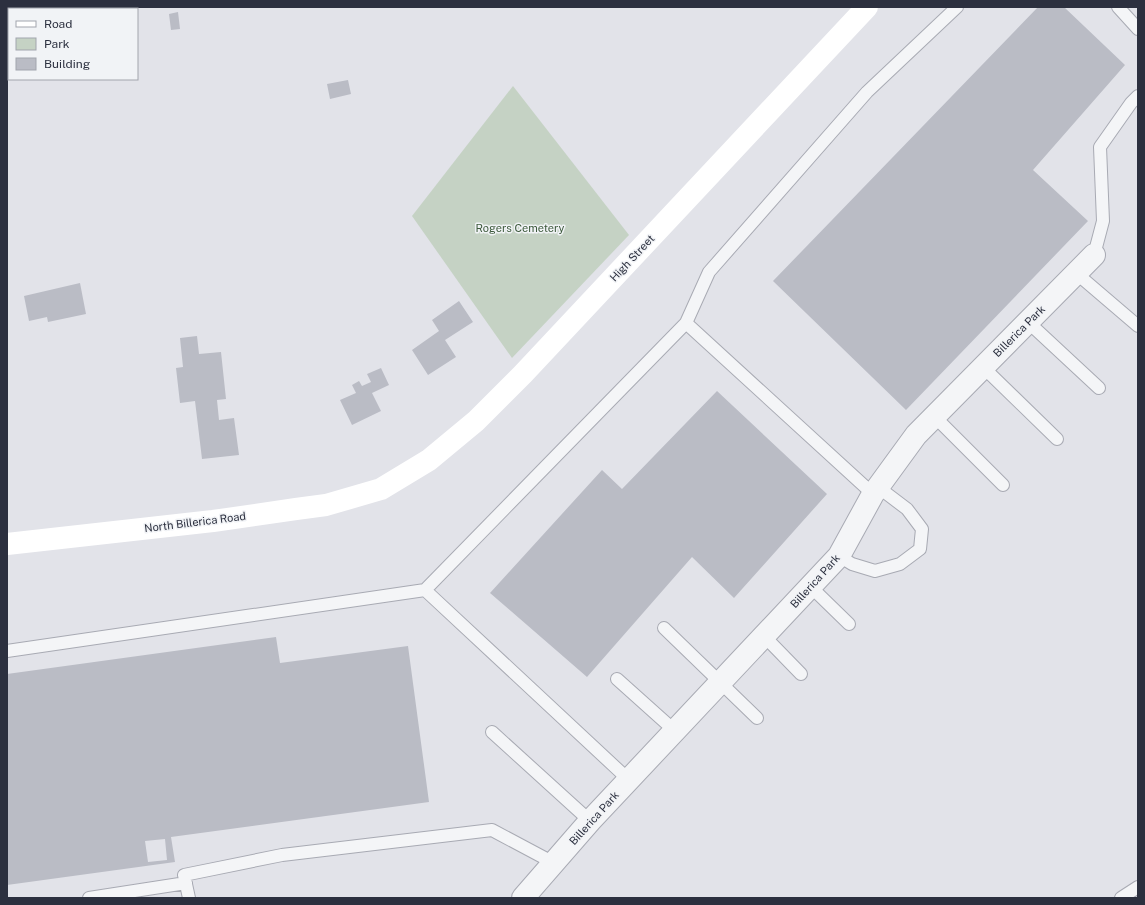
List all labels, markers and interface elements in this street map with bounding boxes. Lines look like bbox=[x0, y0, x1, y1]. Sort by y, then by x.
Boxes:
legend bbox=[8, 8, 138, 80]
text: Road bbox=[44, 17, 72, 31]
text: Park bbox=[44, 37, 70, 51]
text: Building bbox=[44, 57, 90, 71]
park label: Rogers Cemetery bbox=[476, 222, 565, 234]
street label: High Street bbox=[607, 232, 657, 284]
street label: Billerica Park bbox=[991, 303, 1047, 359]
street label: North Billerica Road bbox=[144, 510, 246, 534]
street label: Billerica Park bbox=[788, 552, 842, 610]
street label: Billerica Park bbox=[567, 789, 621, 847]

